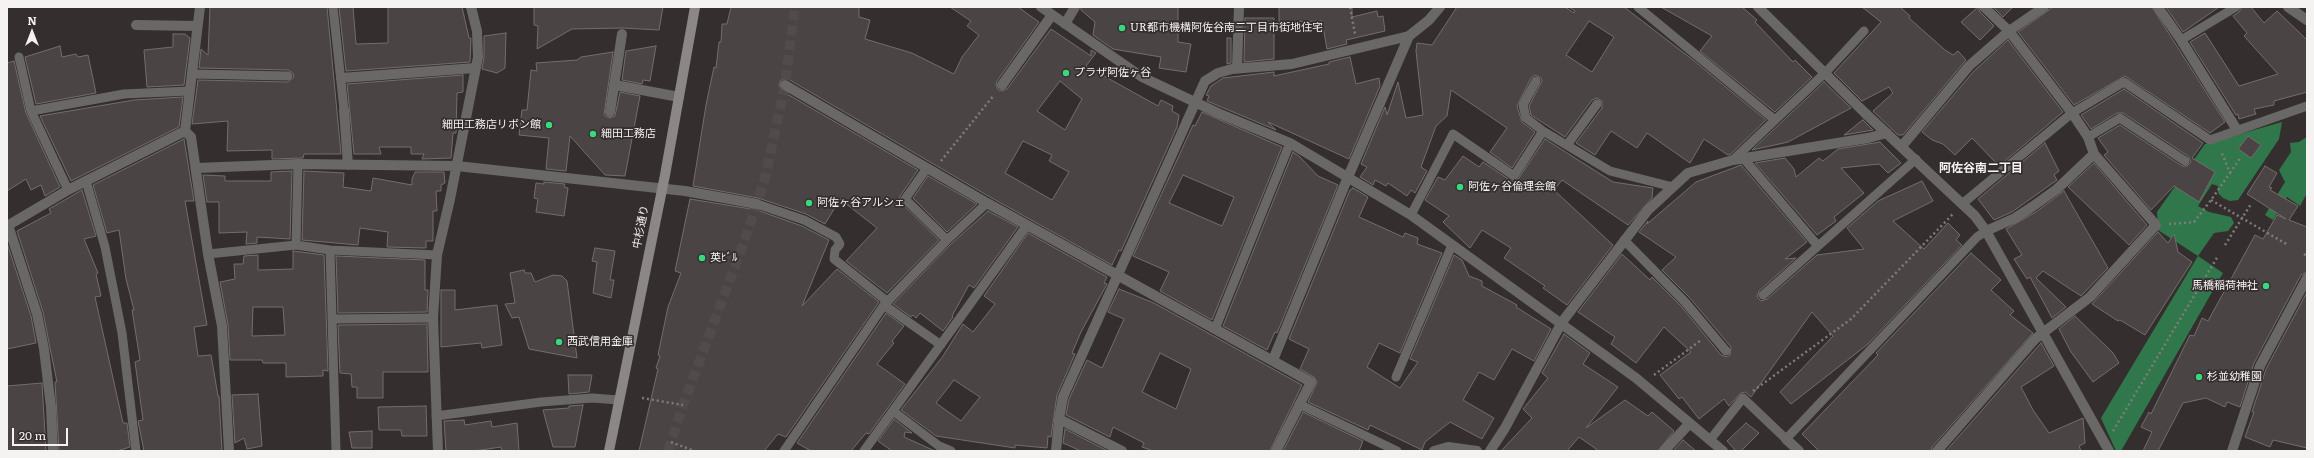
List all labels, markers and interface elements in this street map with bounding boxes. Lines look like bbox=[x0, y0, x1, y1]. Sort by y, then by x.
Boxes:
north arrow bbox=[12, 12, 52, 52]
text: N bbox=[27, 12, 37, 28]
place label: UR都市機構阿佐谷南二丁目市街地住宅 bbox=[1130, 21, 1323, 35]
marker: UR都市機構阿佐谷南二丁目市街地住宅 bbox=[1117, 23, 1127, 33]
place label: プラザ阿佐ヶ谷 bbox=[1074, 66, 1151, 80]
marker: プラザ阿佐ヶ谷 bbox=[1061, 68, 1071, 78]
place label: 細田工務店リボン館 bbox=[442, 118, 541, 132]
marker: 細田工務店リボン館 bbox=[544, 120, 554, 130]
place label: 細田工務店 bbox=[601, 127, 656, 141]
marker: 細田工務店 bbox=[588, 129, 598, 139]
district label: 阿佐谷南二丁目 bbox=[1939, 161, 2023, 175]
place label: 阿佐ヶ谷倫理会館 bbox=[1468, 180, 1556, 194]
marker: 阿佐ヶ谷倫理会館 bbox=[1455, 182, 1465, 192]
place label: 阿佐ヶ谷アルシェ bbox=[817, 196, 905, 210]
marker: 阿佐ヶ谷アルシェ bbox=[804, 198, 814, 208]
street label: 中杉通り bbox=[630, 204, 652, 250]
place label: 英ﾋﾞﾙ bbox=[710, 251, 737, 265]
marker: 英ﾋﾞﾙ bbox=[697, 253, 707, 263]
place label: 馬橋稲荷神社 bbox=[2192, 279, 2258, 293]
marker: 馬橋稲荷神社 bbox=[2261, 281, 2271, 291]
place label: 西武信用金庫 bbox=[567, 335, 633, 349]
marker: 西武信用金庫 bbox=[554, 337, 564, 347]
place label: 杉並幼稚園 bbox=[2207, 370, 2262, 384]
marker: 杉並幼稚園 bbox=[2194, 372, 2204, 382]
scale bar bbox=[14, 420, 70, 446]
text: 20 m bbox=[19, 426, 46, 444]

